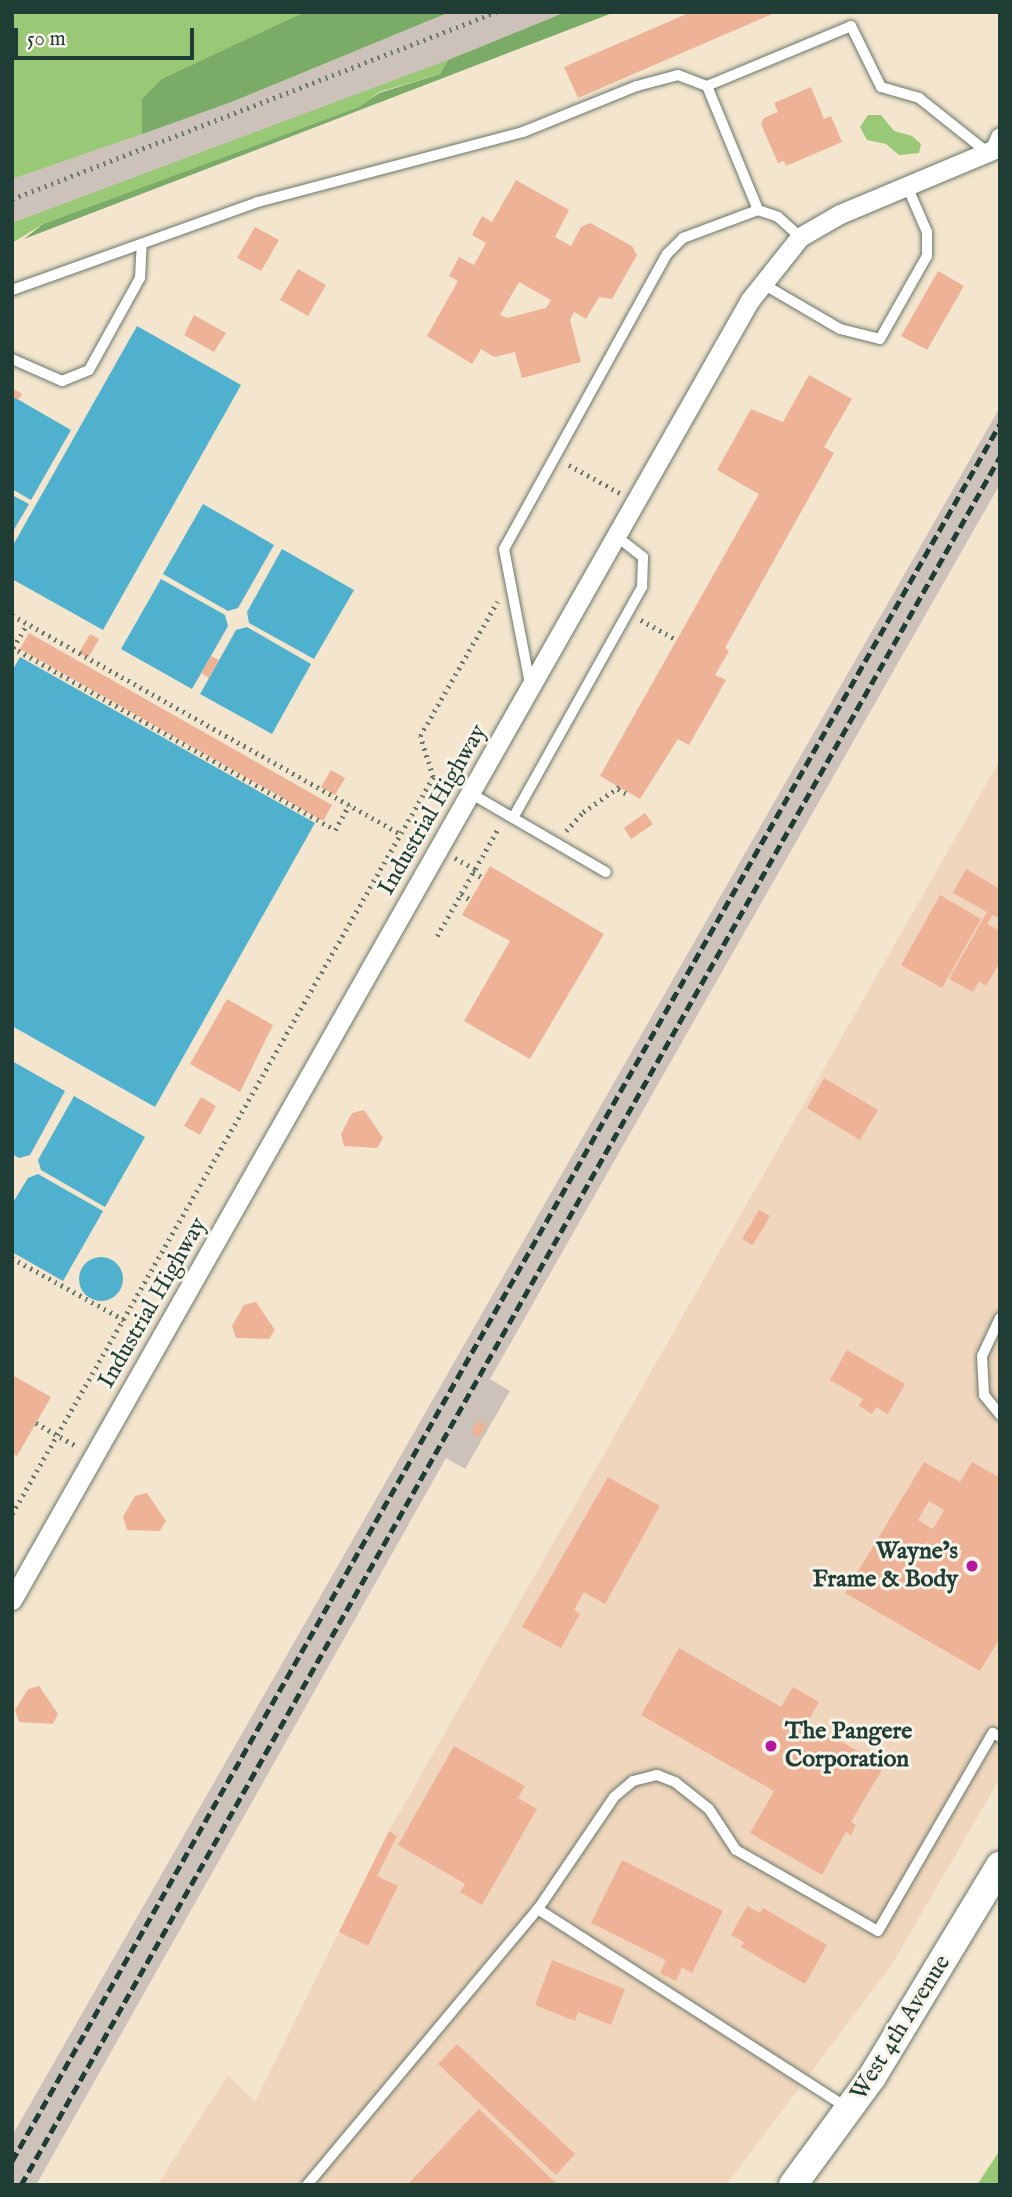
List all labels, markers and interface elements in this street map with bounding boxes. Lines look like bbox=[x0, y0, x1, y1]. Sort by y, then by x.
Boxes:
scale bar bbox=[18, 14, 198, 58]
text: 50 m bbox=[27, 26, 66, 53]
street label: Industrial Highway bbox=[372, 719, 494, 901]
street label: Industrial Highway bbox=[92, 1212, 214, 1394]
place label: Wayne’s Frame & Body bbox=[813, 1538, 958, 1594]
marker: Wayne’s Frame & Body bbox=[964, 1558, 980, 1574]
place label: The Pangere Corporation bbox=[785, 1718, 912, 1774]
marker: The Pangere Corporation bbox=[763, 1738, 779, 1754]
street label: West 4th Avenue bbox=[845, 1950, 957, 2106]

